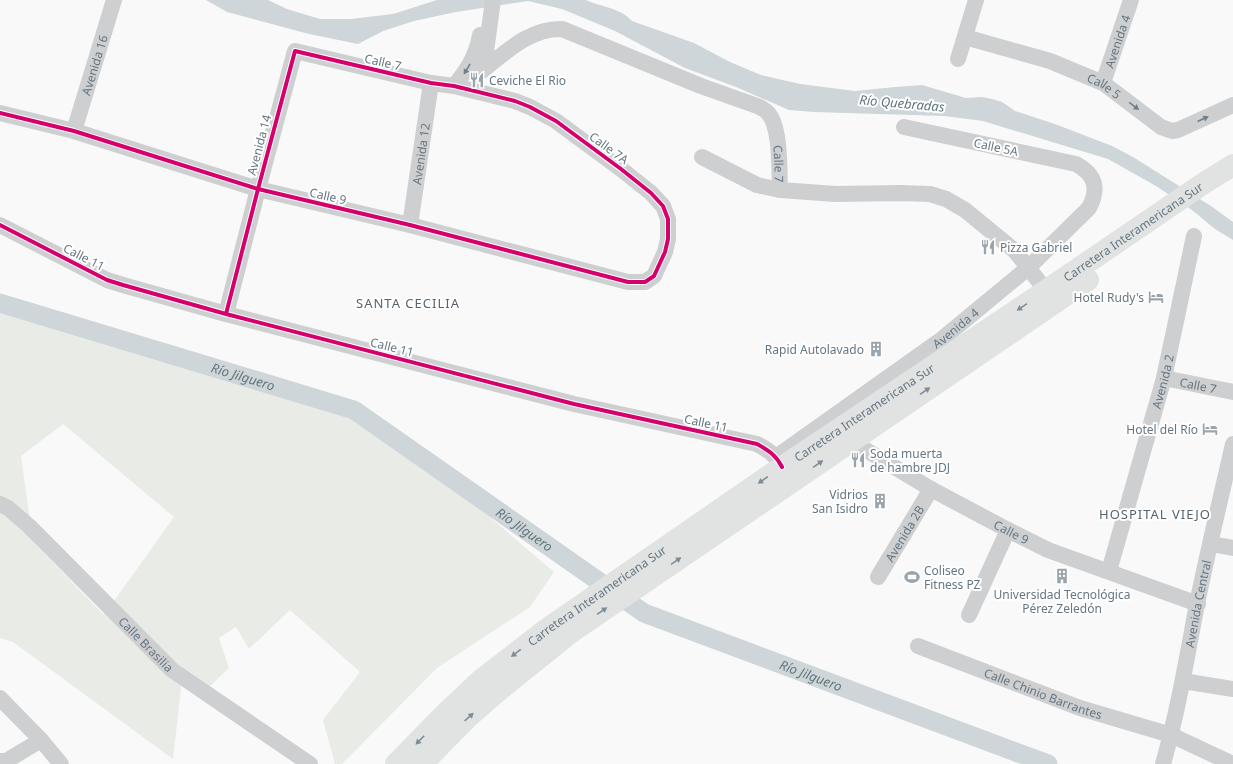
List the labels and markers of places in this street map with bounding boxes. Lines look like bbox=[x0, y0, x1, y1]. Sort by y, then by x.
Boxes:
restaurant icon: Ceviche El Rio bbox=[468, 71, 486, 89]
place label: Ceviche El Rio bbox=[489, 72, 566, 89]
restaurant icon: Pizza Gabriel bbox=[979, 238, 997, 256]
place label: Pizza Gabriel bbox=[1000, 239, 1072, 256]
hotel icon: Hotel Rudy's bbox=[1147, 288, 1165, 306]
place label: Hotel Rudy's bbox=[1074, 289, 1144, 306]
building icon: Rapid Autolavado bbox=[867, 340, 885, 358]
place label: Rapid Autolavado bbox=[765, 341, 864, 358]
hotel icon: Hotel del Río bbox=[1201, 420, 1219, 438]
place label: Hotel del Río bbox=[1126, 421, 1198, 438]
place label: Soda muerta de hambre JDJ bbox=[870, 445, 950, 476]
restaurant icon: Soda muerta de hambre JDJ bbox=[849, 451, 867, 469]
place label: Vidrios San Isidro bbox=[812, 486, 868, 517]
building icon: Vidrios San Isidro bbox=[871, 492, 889, 510]
place label: Coliseo Fitness PZ bbox=[924, 562, 981, 593]
building icon: Universidad Tecnológica Pérez Zeledón bbox=[1053, 567, 1071, 585]
sports icon: Coliseo Fitness PZ bbox=[903, 568, 921, 586]
place label: Universidad Tecnológica Pérez Zeledón bbox=[994, 586, 1130, 617]

